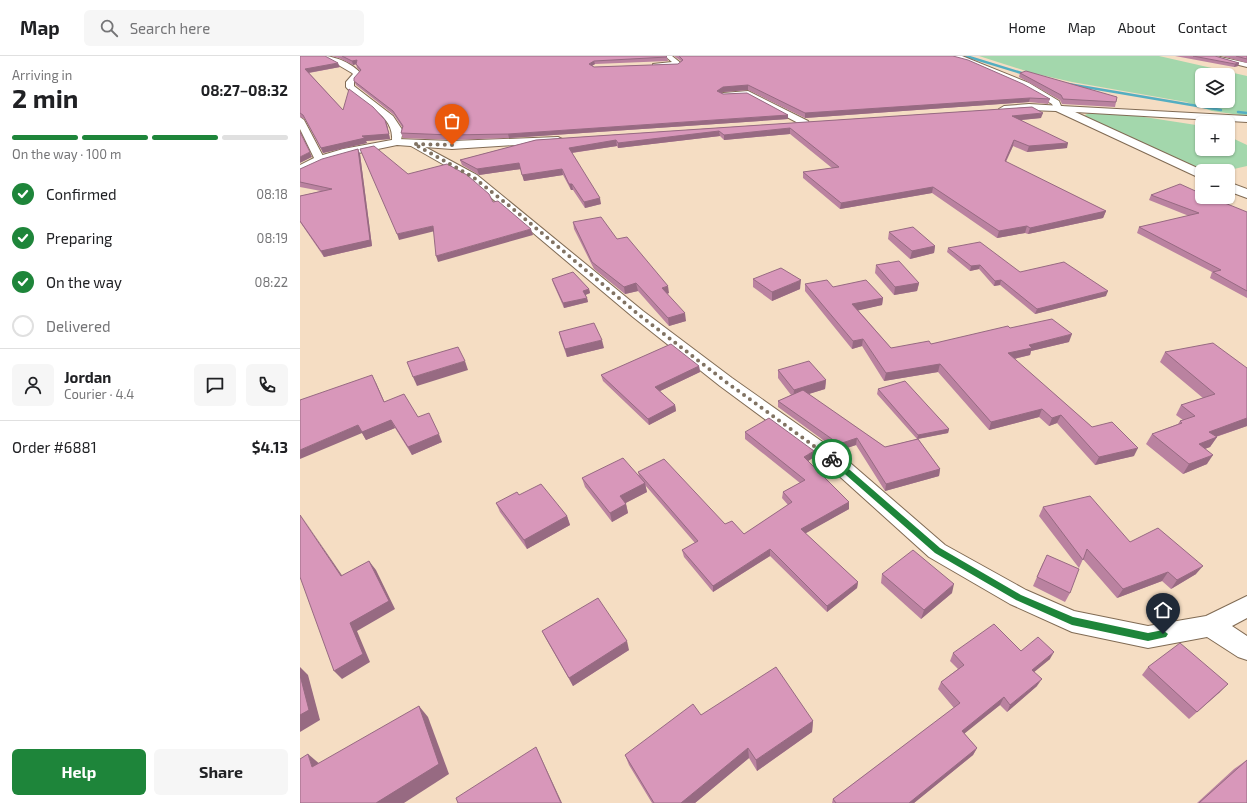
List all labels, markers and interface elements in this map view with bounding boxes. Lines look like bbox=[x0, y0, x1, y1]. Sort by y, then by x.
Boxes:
search box bbox=[84, 10, 364, 46]
text: Map bbox=[20, 16, 60, 39]
icon: search bbox=[98, 17, 120, 39]
text: Search here bbox=[130, 19, 210, 37]
text: Home bbox=[1009, 19, 1046, 36]
text: Map bbox=[1068, 19, 1096, 36]
text: About bbox=[1118, 19, 1156, 36]
text: Contact bbox=[1178, 19, 1227, 36]
text: Arriving in bbox=[12, 67, 72, 83]
map controls bbox=[1195, 68, 1235, 204]
button: layers bbox=[1195, 68, 1235, 108]
text: 08:27–08:32 bbox=[201, 81, 288, 99]
text: 2 min bbox=[12, 82, 78, 113]
pin bbox=[435, 104, 469, 145]
icon: bag bbox=[441, 110, 463, 132]
button: + bbox=[1195, 116, 1235, 156]
text: On the way · 100 m bbox=[12, 146, 121, 162]
button: − bbox=[1195, 164, 1235, 204]
icon: check bbox=[12, 183, 34, 205]
text: Confirmed bbox=[46, 185, 117, 203]
text: 08:18 bbox=[256, 186, 288, 202]
icon: check bbox=[12, 227, 34, 249]
text: Preparing bbox=[46, 229, 112, 247]
text: 08:19 bbox=[257, 230, 288, 246]
icon: check bbox=[12, 271, 34, 293]
text: On the way bbox=[46, 273, 122, 291]
text: 08:22 bbox=[255, 274, 288, 290]
text: Delivered bbox=[46, 317, 111, 335]
button: person bbox=[12, 364, 54, 406]
button: chat bbox=[194, 364, 236, 406]
button: phone bbox=[246, 364, 288, 406]
text: Jordan bbox=[64, 368, 111, 386]
text: Courier · 4.4 bbox=[64, 386, 134, 402]
text: Order #6881 bbox=[12, 438, 97, 456]
text: $4.13 bbox=[252, 438, 288, 456]
courier bbox=[812, 439, 852, 479]
icon: bike bbox=[821, 448, 843, 470]
pin bbox=[1146, 593, 1180, 634]
icon: home bbox=[1152, 599, 1174, 621]
button: Help bbox=[12, 749, 146, 795]
button: Share bbox=[154, 749, 288, 795]

